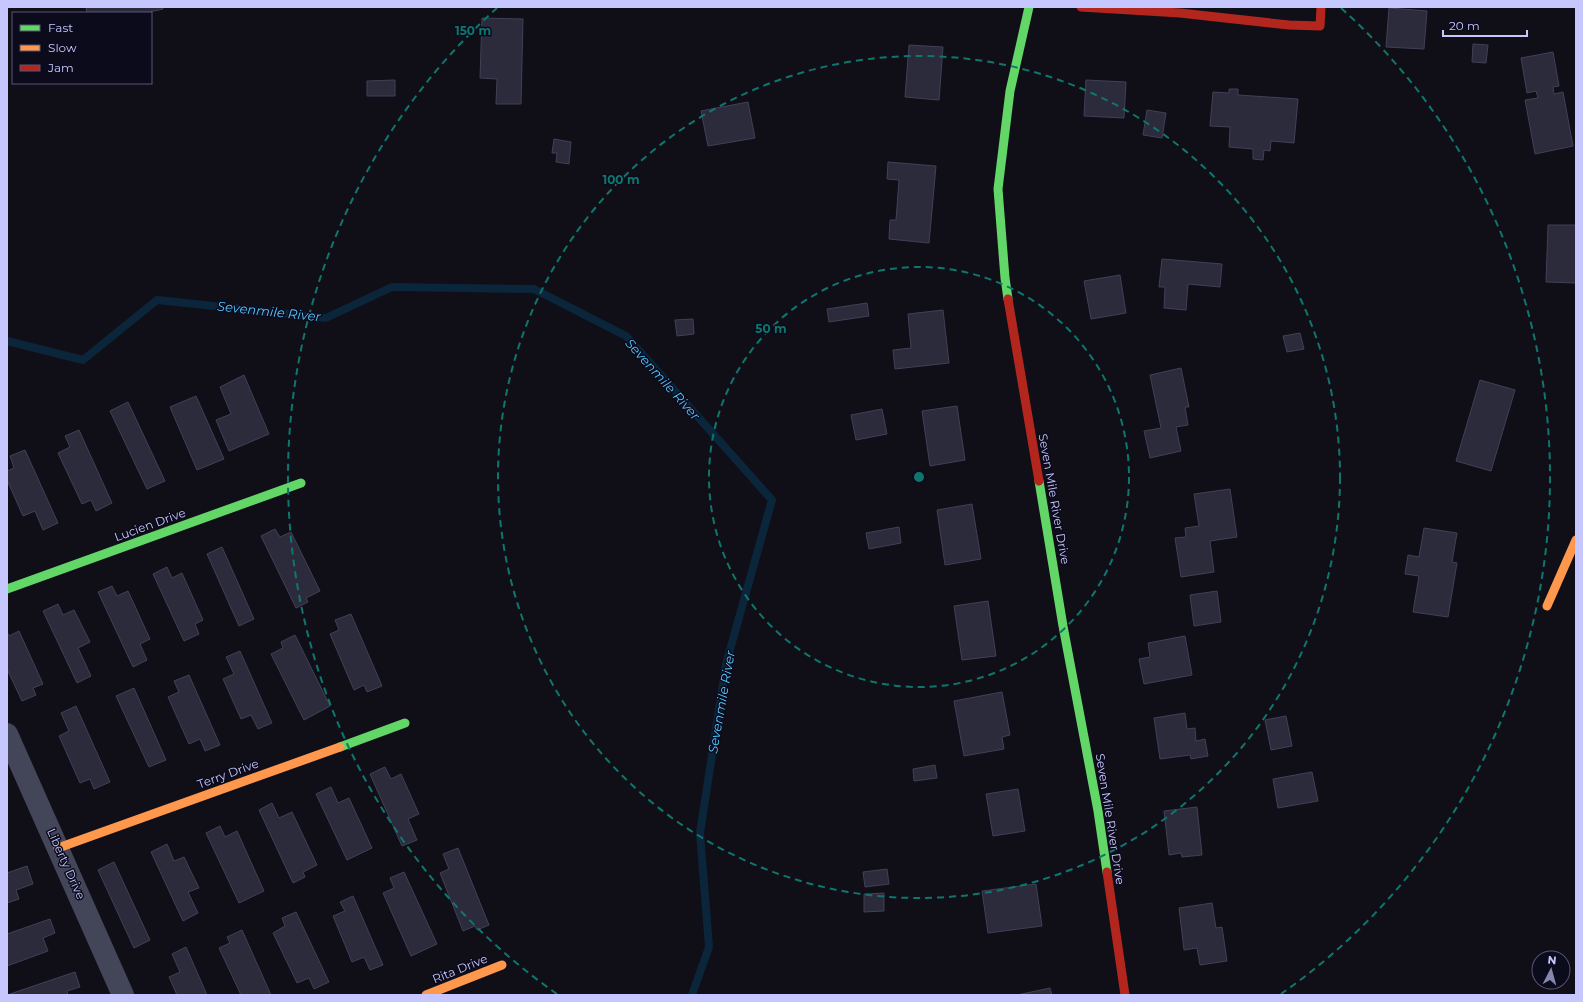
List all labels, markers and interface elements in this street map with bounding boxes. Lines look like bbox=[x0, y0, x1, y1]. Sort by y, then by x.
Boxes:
legend bbox=[12, 12, 152, 84]
scale bar bbox=[1443, 12, 1527, 38]
text: 20 m bbox=[1449, 18, 1480, 33]
text: Fast bbox=[48, 20, 73, 35]
text: 150 m bbox=[455, 23, 491, 38]
text: Slow bbox=[48, 40, 77, 55]
text: Jam bbox=[47, 60, 74, 75]
text: 100 m bbox=[603, 172, 639, 187]
water label: Sevenmile River bbox=[216, 298, 322, 324]
text: 50 m bbox=[755, 321, 787, 336]
water label: Sevenmile River bbox=[622, 335, 704, 424]
street label: Seven Mile River Drive bbox=[1036, 432, 1073, 565]
centre of rings bbox=[912, 470, 926, 484]
street label: Lucien Drive bbox=[112, 505, 188, 544]
water label: Sevenmile River bbox=[704, 649, 738, 755]
street label: Seven Mile River Drive bbox=[1093, 752, 1128, 886]
street label: Terry Drive bbox=[195, 756, 260, 792]
street label: Liberty Drive bbox=[44, 826, 89, 902]
north arrow bbox=[1531, 950, 1571, 990]
street label: Rita Drive bbox=[430, 951, 490, 986]
text: N bbox=[1547, 953, 1557, 967]

